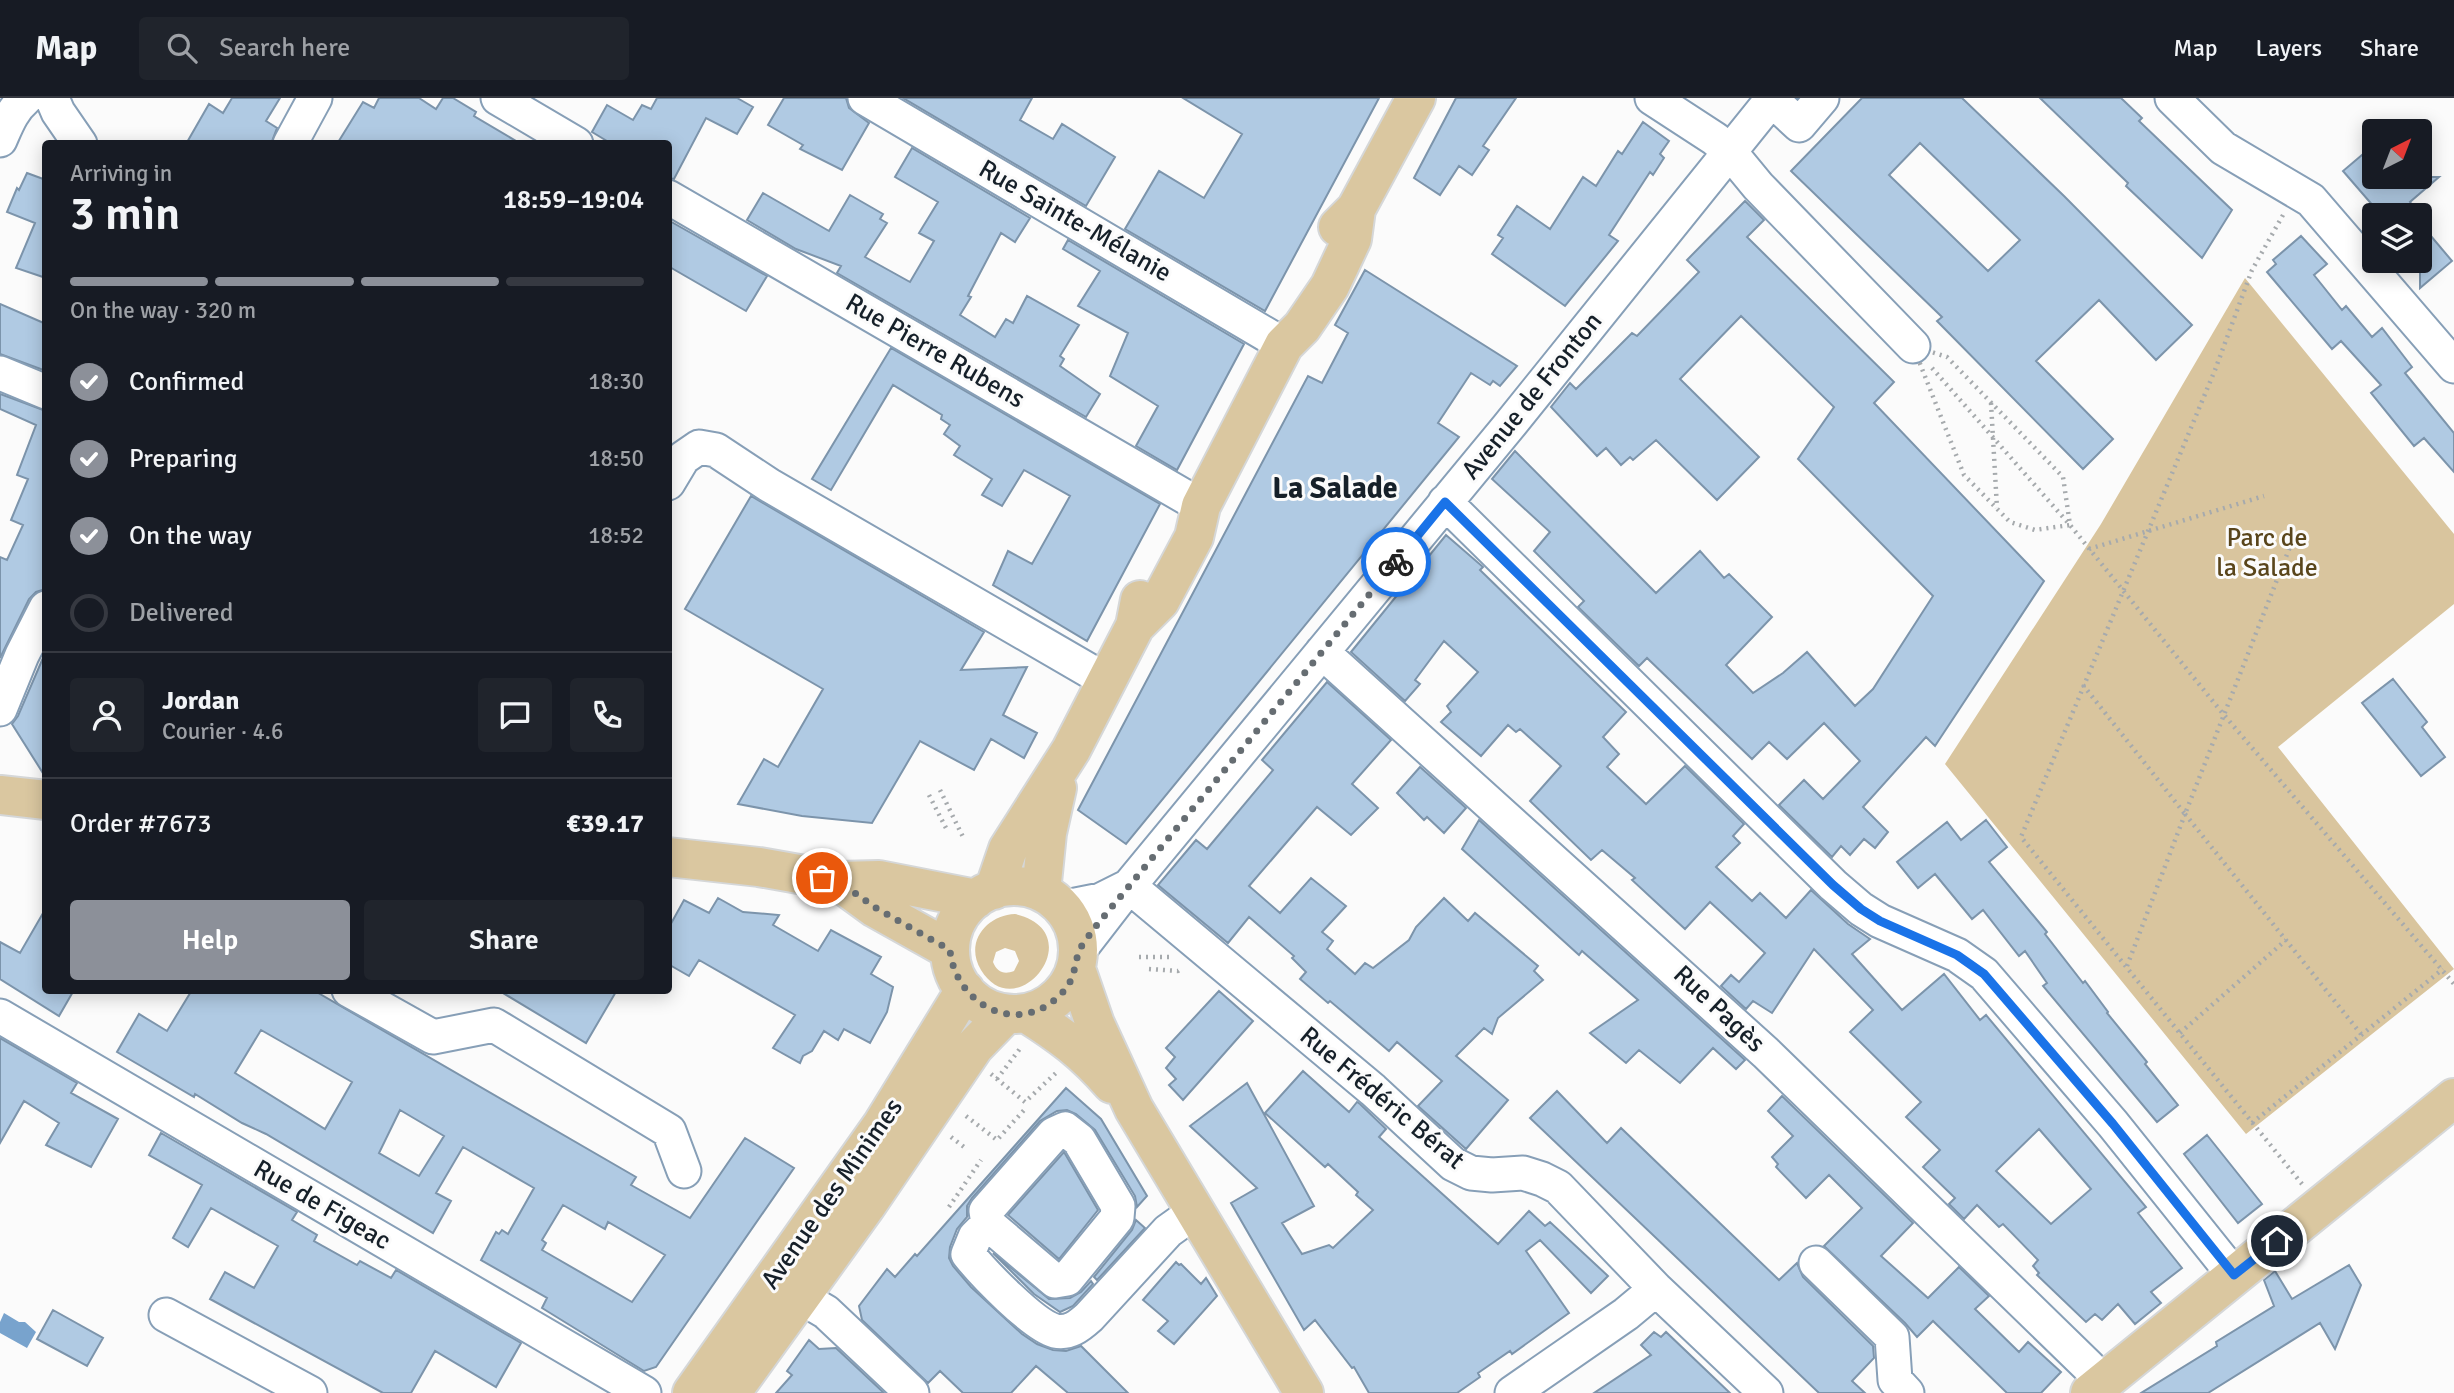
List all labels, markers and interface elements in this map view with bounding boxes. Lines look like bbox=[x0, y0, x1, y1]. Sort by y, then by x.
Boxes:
search box bbox=[139, 17, 629, 80]
text: Map bbox=[35, 28, 97, 69]
icon: search bbox=[163, 29, 201, 67]
text: Search here bbox=[219, 32, 350, 64]
text: Map bbox=[2173, 33, 2218, 63]
text: Layers bbox=[2256, 33, 2322, 63]
text: Share bbox=[2360, 33, 2419, 63]
north arrow bbox=[2362, 119, 2432, 189]
map controls bbox=[2362, 119, 2432, 273]
street label: Rue Sainte-Mélanie bbox=[973, 153, 1177, 289]
text: Arriving in bbox=[70, 159, 172, 188]
text: 18:59–19:04 bbox=[503, 184, 644, 216]
text: 3 min bbox=[70, 186, 180, 242]
button: layers bbox=[2362, 203, 2432, 273]
street label: Rue Pierre Rubens bbox=[840, 287, 1030, 415]
text: On the way · 320 m bbox=[70, 296, 256, 325]
street label: Avenue de Fronton bbox=[1455, 306, 1609, 486]
icon: check bbox=[70, 363, 108, 401]
text: Confirmed bbox=[129, 366, 244, 398]
text: 18:30 bbox=[588, 367, 644, 396]
icon: check bbox=[70, 440, 108, 478]
text: Preparing bbox=[129, 443, 237, 475]
text: 18:50 bbox=[588, 444, 644, 473]
district label: La Salade bbox=[1272, 470, 1398, 507]
icon: check bbox=[70, 517, 108, 555]
text: On the way bbox=[129, 520, 252, 552]
text: 18:52 bbox=[588, 521, 644, 550]
park label: Parc de la Salade bbox=[2216, 522, 2318, 584]
courier bbox=[1361, 527, 1431, 597]
icon: bike bbox=[1377, 543, 1415, 581]
text: Delivered bbox=[129, 597, 234, 629]
button: person bbox=[70, 678, 144, 752]
button: chat bbox=[478, 678, 552, 752]
button: phone bbox=[570, 678, 644, 752]
text: Jordan bbox=[162, 685, 239, 717]
text: Courier · 4.6 bbox=[162, 717, 283, 746]
text: Order #7673 bbox=[70, 808, 211, 840]
text: €39.17 bbox=[566, 808, 644, 840]
pin bbox=[792, 848, 852, 908]
icon: bag bbox=[803, 859, 841, 897]
button: Help bbox=[70, 900, 350, 980]
button: Share bbox=[364, 900, 644, 980]
street label: Rue Pagès bbox=[1667, 959, 1771, 1059]
street label: Rue Frédéric Bérat bbox=[1293, 1020, 1471, 1176]
street label: Avenue des Minimes bbox=[754, 1093, 910, 1295]
street label: Rue de Figeac bbox=[248, 1153, 396, 1257]
pin bbox=[2247, 1211, 2307, 1271]
icon: home bbox=[2258, 1222, 2296, 1260]

